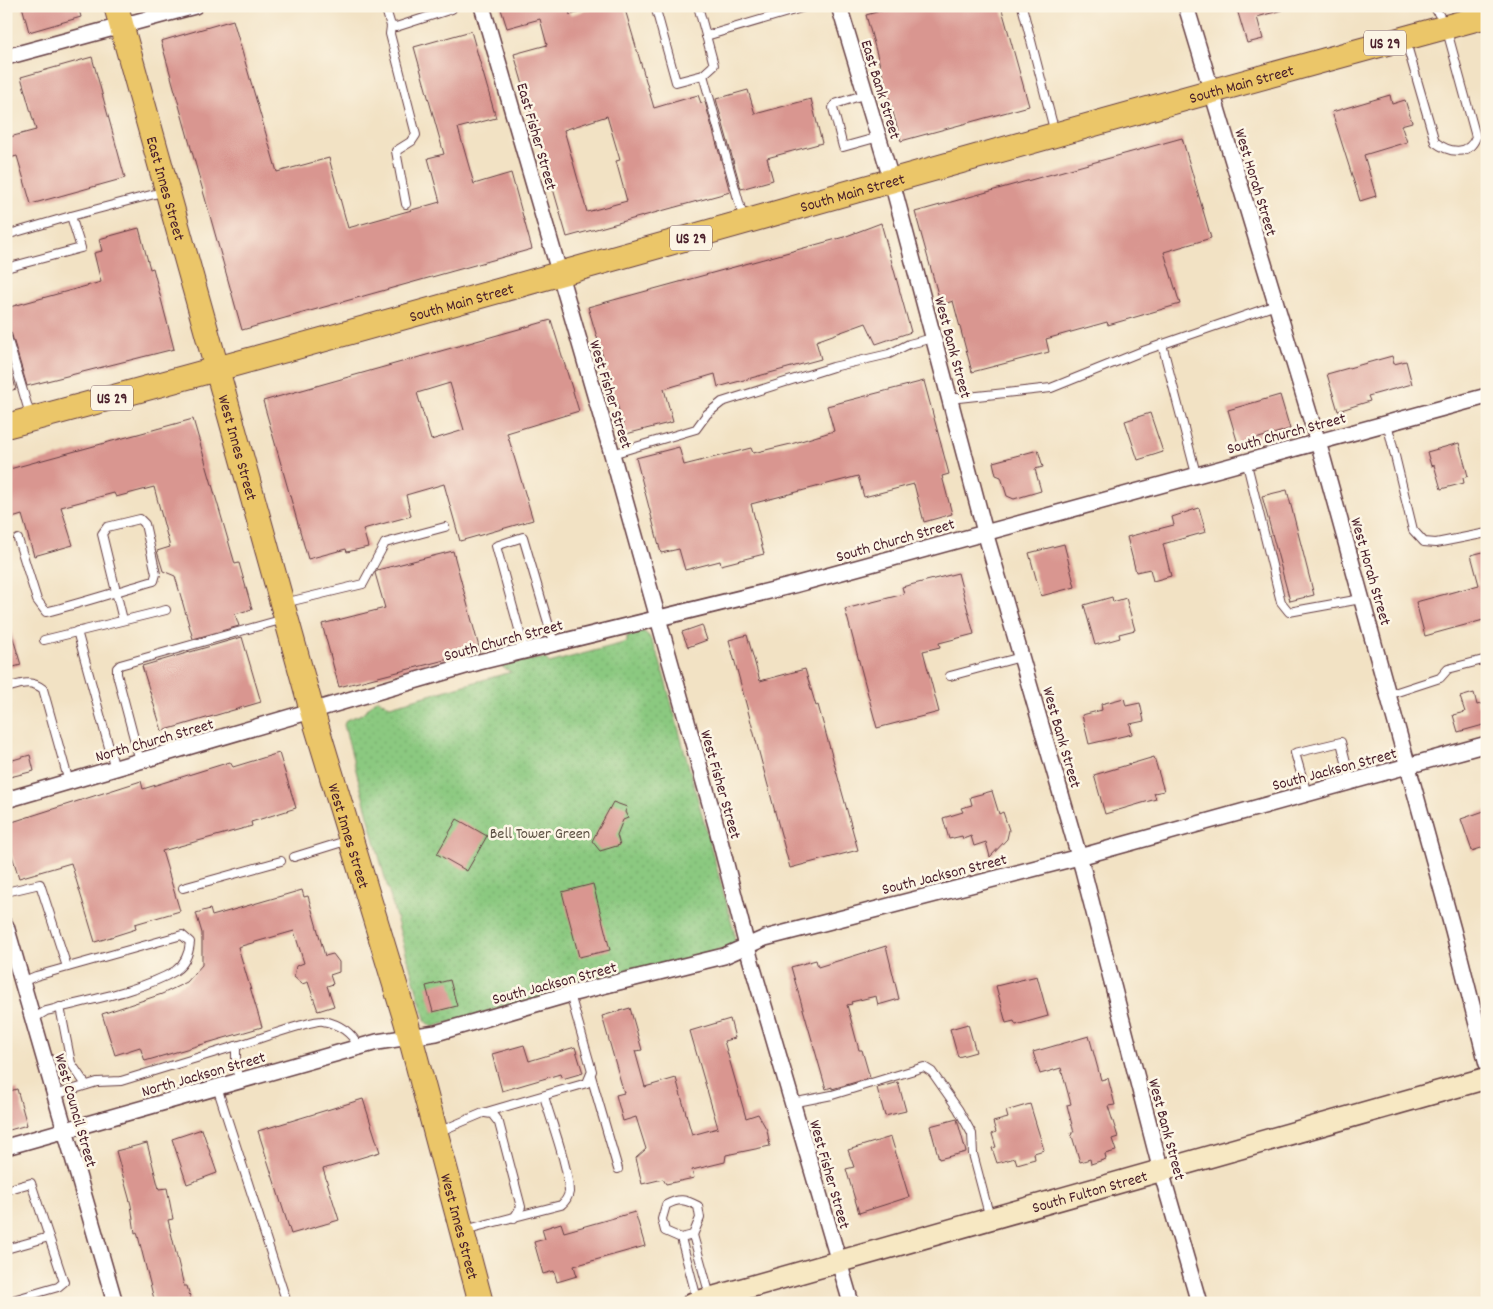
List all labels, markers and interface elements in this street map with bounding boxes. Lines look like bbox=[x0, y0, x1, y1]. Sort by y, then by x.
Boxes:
road number: US 29 bbox=[1364, 30, 1406, 56]
street label: East Bank Street bbox=[854, 37, 906, 142]
street label: South Main Street bbox=[1187, 60, 1297, 111]
street label: East Fisher Street bbox=[509, 80, 562, 193]
street label: West Horah Street bbox=[1227, 126, 1282, 239]
street label: East Innes Street bbox=[139, 134, 190, 244]
street label: South Main Street bbox=[798, 168, 908, 220]
road number: US 29 bbox=[670, 226, 712, 250]
street label: South Main Street bbox=[407, 278, 517, 329]
street label: West Bank Street bbox=[927, 294, 976, 401]
street label: West Fisher Street bbox=[582, 338, 637, 452]
road number: US 29 bbox=[91, 386, 133, 410]
street label: West Innes Street bbox=[211, 392, 262, 503]
street label: South Church Street bbox=[1225, 407, 1349, 461]
street label: South Church Street bbox=[834, 513, 958, 569]
street label: West Horah Street bbox=[1343, 515, 1396, 628]
street label: South Church Street bbox=[442, 614, 566, 668]
street label: West Bank Street bbox=[1035, 684, 1086, 791]
street label: North Church Street bbox=[93, 713, 217, 769]
street label: West Fisher Street bbox=[693, 728, 746, 842]
street label: South Jackson Street bbox=[1270, 743, 1400, 798]
street label: West Innes Street bbox=[321, 781, 374, 892]
park label: Bell Tower Green bbox=[490, 823, 590, 846]
street label: South Jackson Street bbox=[880, 849, 1010, 902]
street label: South Jackson Street bbox=[490, 957, 620, 1012]
street label: North Jackson Street bbox=[139, 1047, 268, 1104]
street label: West Council Street bbox=[47, 1051, 102, 1170]
street label: West Bank Street bbox=[1141, 1076, 1190, 1183]
street label: West Fisher Street bbox=[802, 1118, 855, 1232]
street label: South Fulton Street bbox=[1030, 1166, 1150, 1220]
street label: West Innes Street bbox=[433, 1171, 483, 1282]

